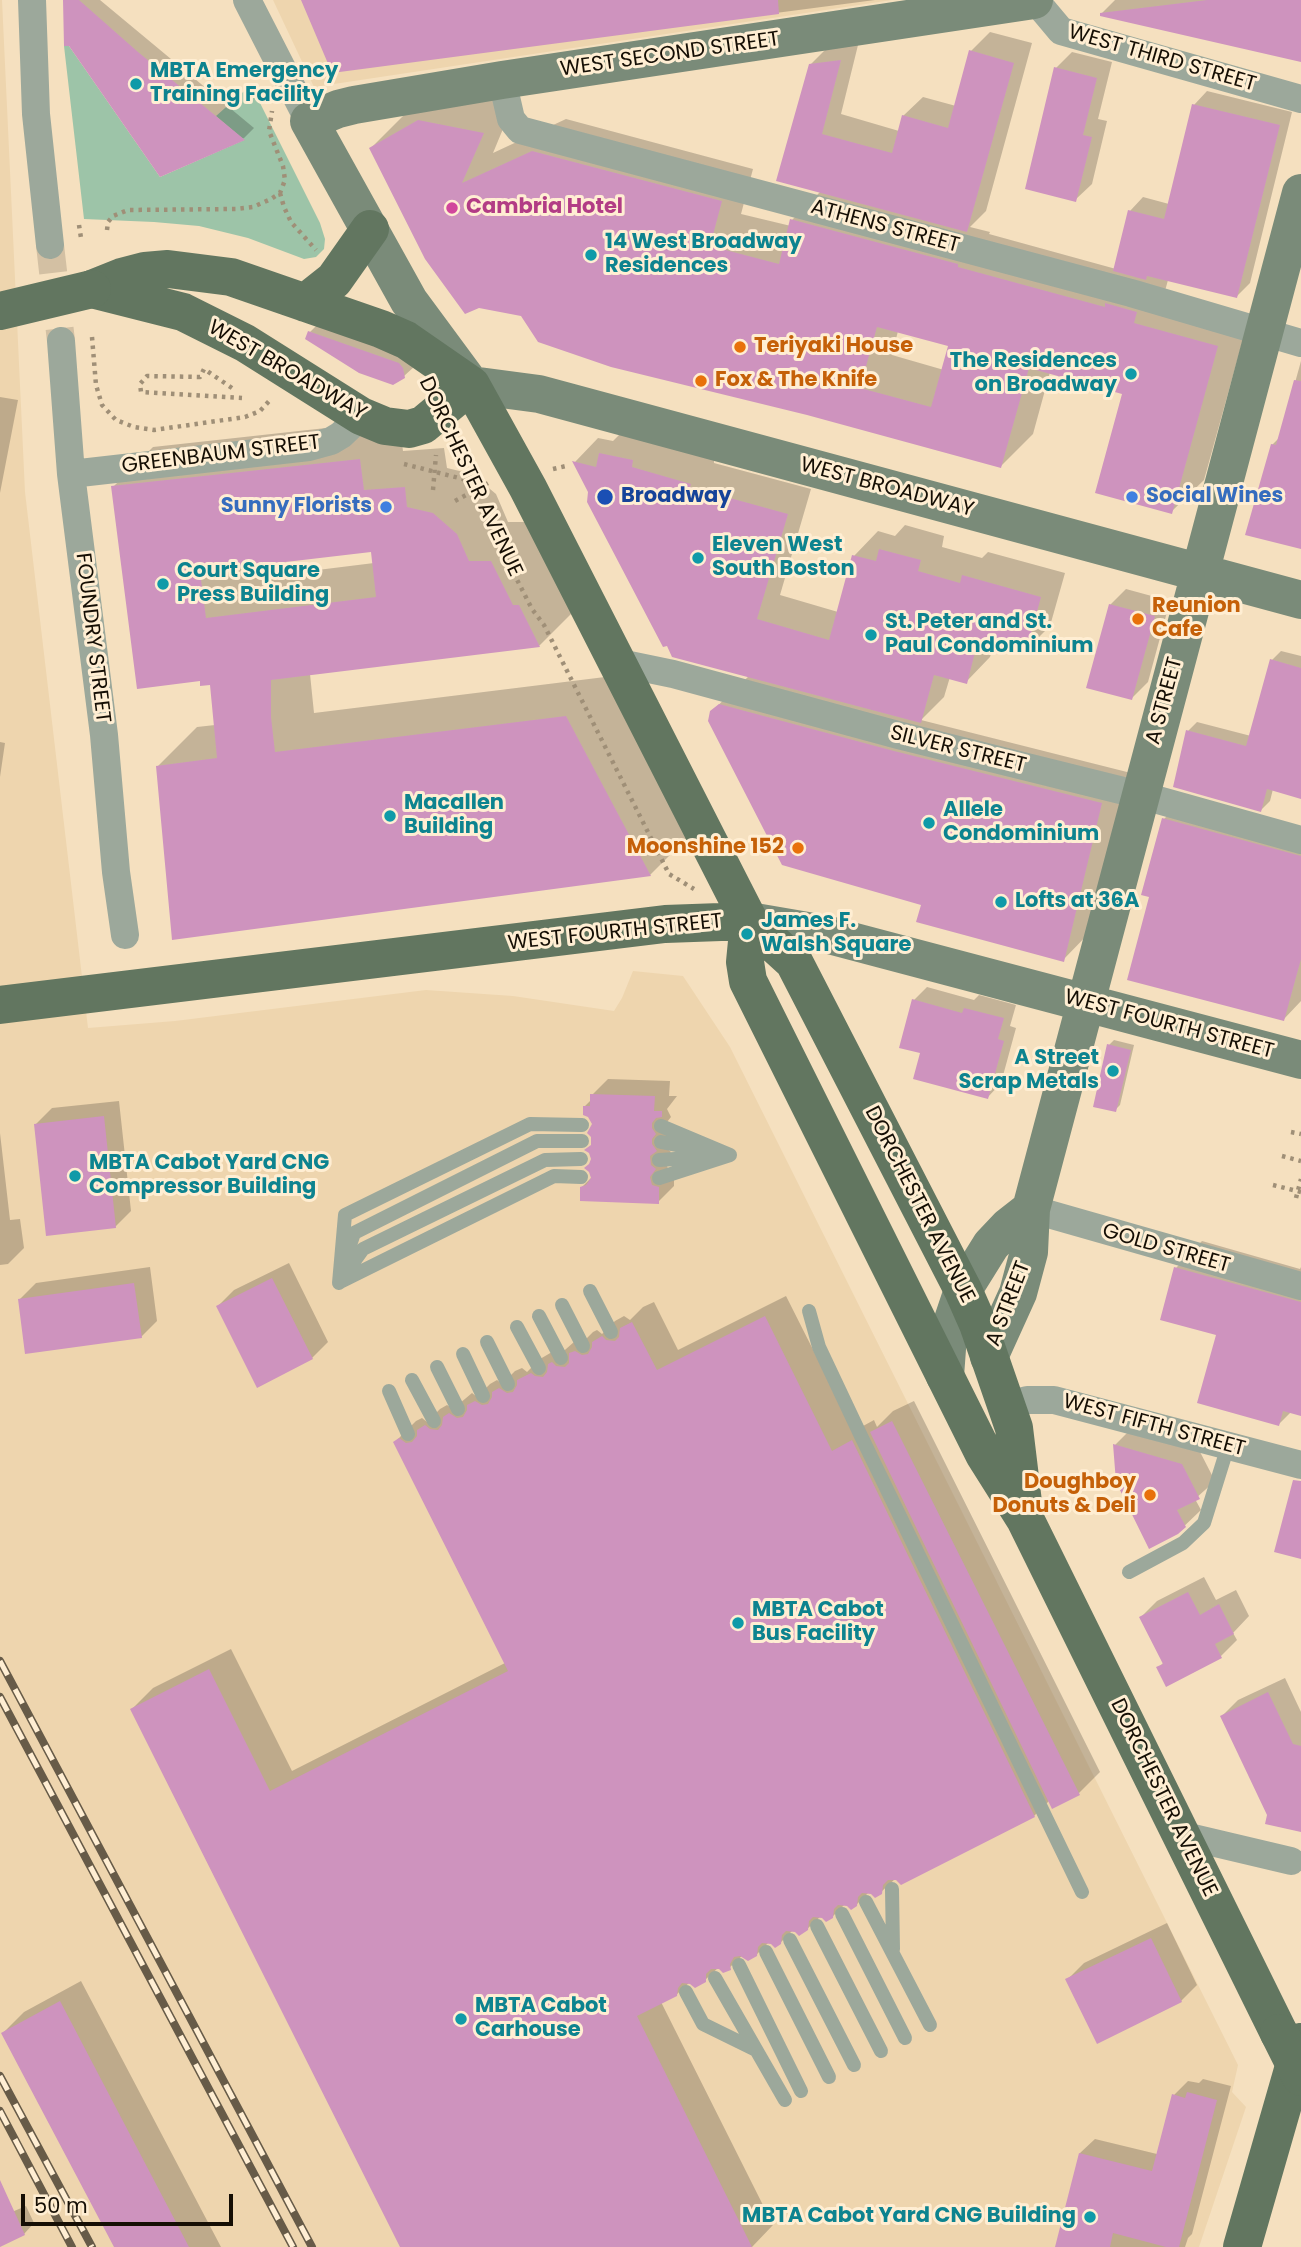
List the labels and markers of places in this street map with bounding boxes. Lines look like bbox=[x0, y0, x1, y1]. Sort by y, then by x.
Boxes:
place label: MBTA Emergency Training Facility bbox=[150, 59, 338, 109]
marker: MBTA Emergency Training Facility bbox=[128, 76, 144, 92]
place label: Cambria Hotel bbox=[466, 195, 623, 221]
marker: Cambria Hotel bbox=[444, 200, 460, 216]
place label: 14 West Broadway Residences bbox=[605, 230, 802, 280]
marker: 14 West Broadway Residences bbox=[583, 247, 599, 263]
place label: Teriyaki House bbox=[754, 334, 913, 360]
marker: Teriyaki House bbox=[732, 339, 748, 355]
place label: The Residences on Broadway bbox=[950, 349, 1117, 399]
marker: The Residences on Broadway bbox=[1123, 366, 1139, 382]
place label: Fox & The Knife bbox=[715, 368, 877, 394]
marker: Fox & The Knife bbox=[693, 373, 709, 389]
place label: Broadway bbox=[621, 484, 731, 510]
place label: Social Wines bbox=[1146, 484, 1283, 510]
marker: Broadway bbox=[595, 487, 615, 507]
marker: Social Wines bbox=[1124, 489, 1140, 505]
place label: Sunny Florists bbox=[221, 494, 372, 520]
marker: Sunny Florists bbox=[378, 499, 394, 515]
place label: Eleven West South Boston bbox=[712, 533, 855, 583]
marker: Eleven West South Boston bbox=[690, 550, 706, 566]
place label: Court Square Press Building bbox=[177, 559, 329, 609]
marker: Court Square Press Building bbox=[155, 576, 171, 592]
place label: Reunion Cafe bbox=[1152, 594, 1241, 644]
place label: St. Peter and St. Paul Condominium bbox=[885, 610, 1094, 660]
marker: Reunion Cafe bbox=[1130, 611, 1146, 627]
marker: St. Peter and St. Paul Condominium bbox=[863, 627, 879, 643]
place label: Macallen Building bbox=[404, 791, 504, 841]
place label: Allele Condominium bbox=[943, 798, 1099, 848]
marker: Macallen Building bbox=[382, 808, 398, 824]
marker: Allele Condominium bbox=[921, 815, 937, 831]
place label: Moonshine 152 bbox=[627, 835, 784, 861]
marker: Moonshine 152 bbox=[790, 840, 806, 856]
place label: Lofts at 36A bbox=[1015, 889, 1139, 915]
marker: Lofts at 36A bbox=[993, 894, 1009, 910]
place label: James F. Walsh Square bbox=[761, 909, 911, 959]
marker: James F. Walsh Square bbox=[739, 926, 755, 942]
place label: A Street Scrap Metals bbox=[959, 1046, 1099, 1096]
marker: A Street Scrap Metals bbox=[1105, 1063, 1121, 1079]
place label: MBTA Cabot Yard CNG Compressor Building bbox=[89, 1151, 329, 1201]
marker: MBTA Cabot Yard CNG Compressor Building bbox=[67, 1168, 83, 1184]
place label: Doughboy Donuts & Deli bbox=[993, 1470, 1136, 1520]
marker: Doughboy Donuts & Deli bbox=[1142, 1487, 1158, 1503]
place label: MBTA Cabot Bus Facility bbox=[752, 1598, 884, 1648]
marker: MBTA Cabot Bus Facility bbox=[730, 1615, 746, 1631]
place label: MBTA Cabot Carhouse bbox=[475, 1994, 607, 2044]
marker: MBTA Cabot Carhouse bbox=[453, 2011, 469, 2027]
place label: MBTA Cabot Yard CNG Building bbox=[742, 2204, 1076, 2230]
marker: MBTA Cabot Yard CNG Building bbox=[1082, 2209, 1098, 2225]

